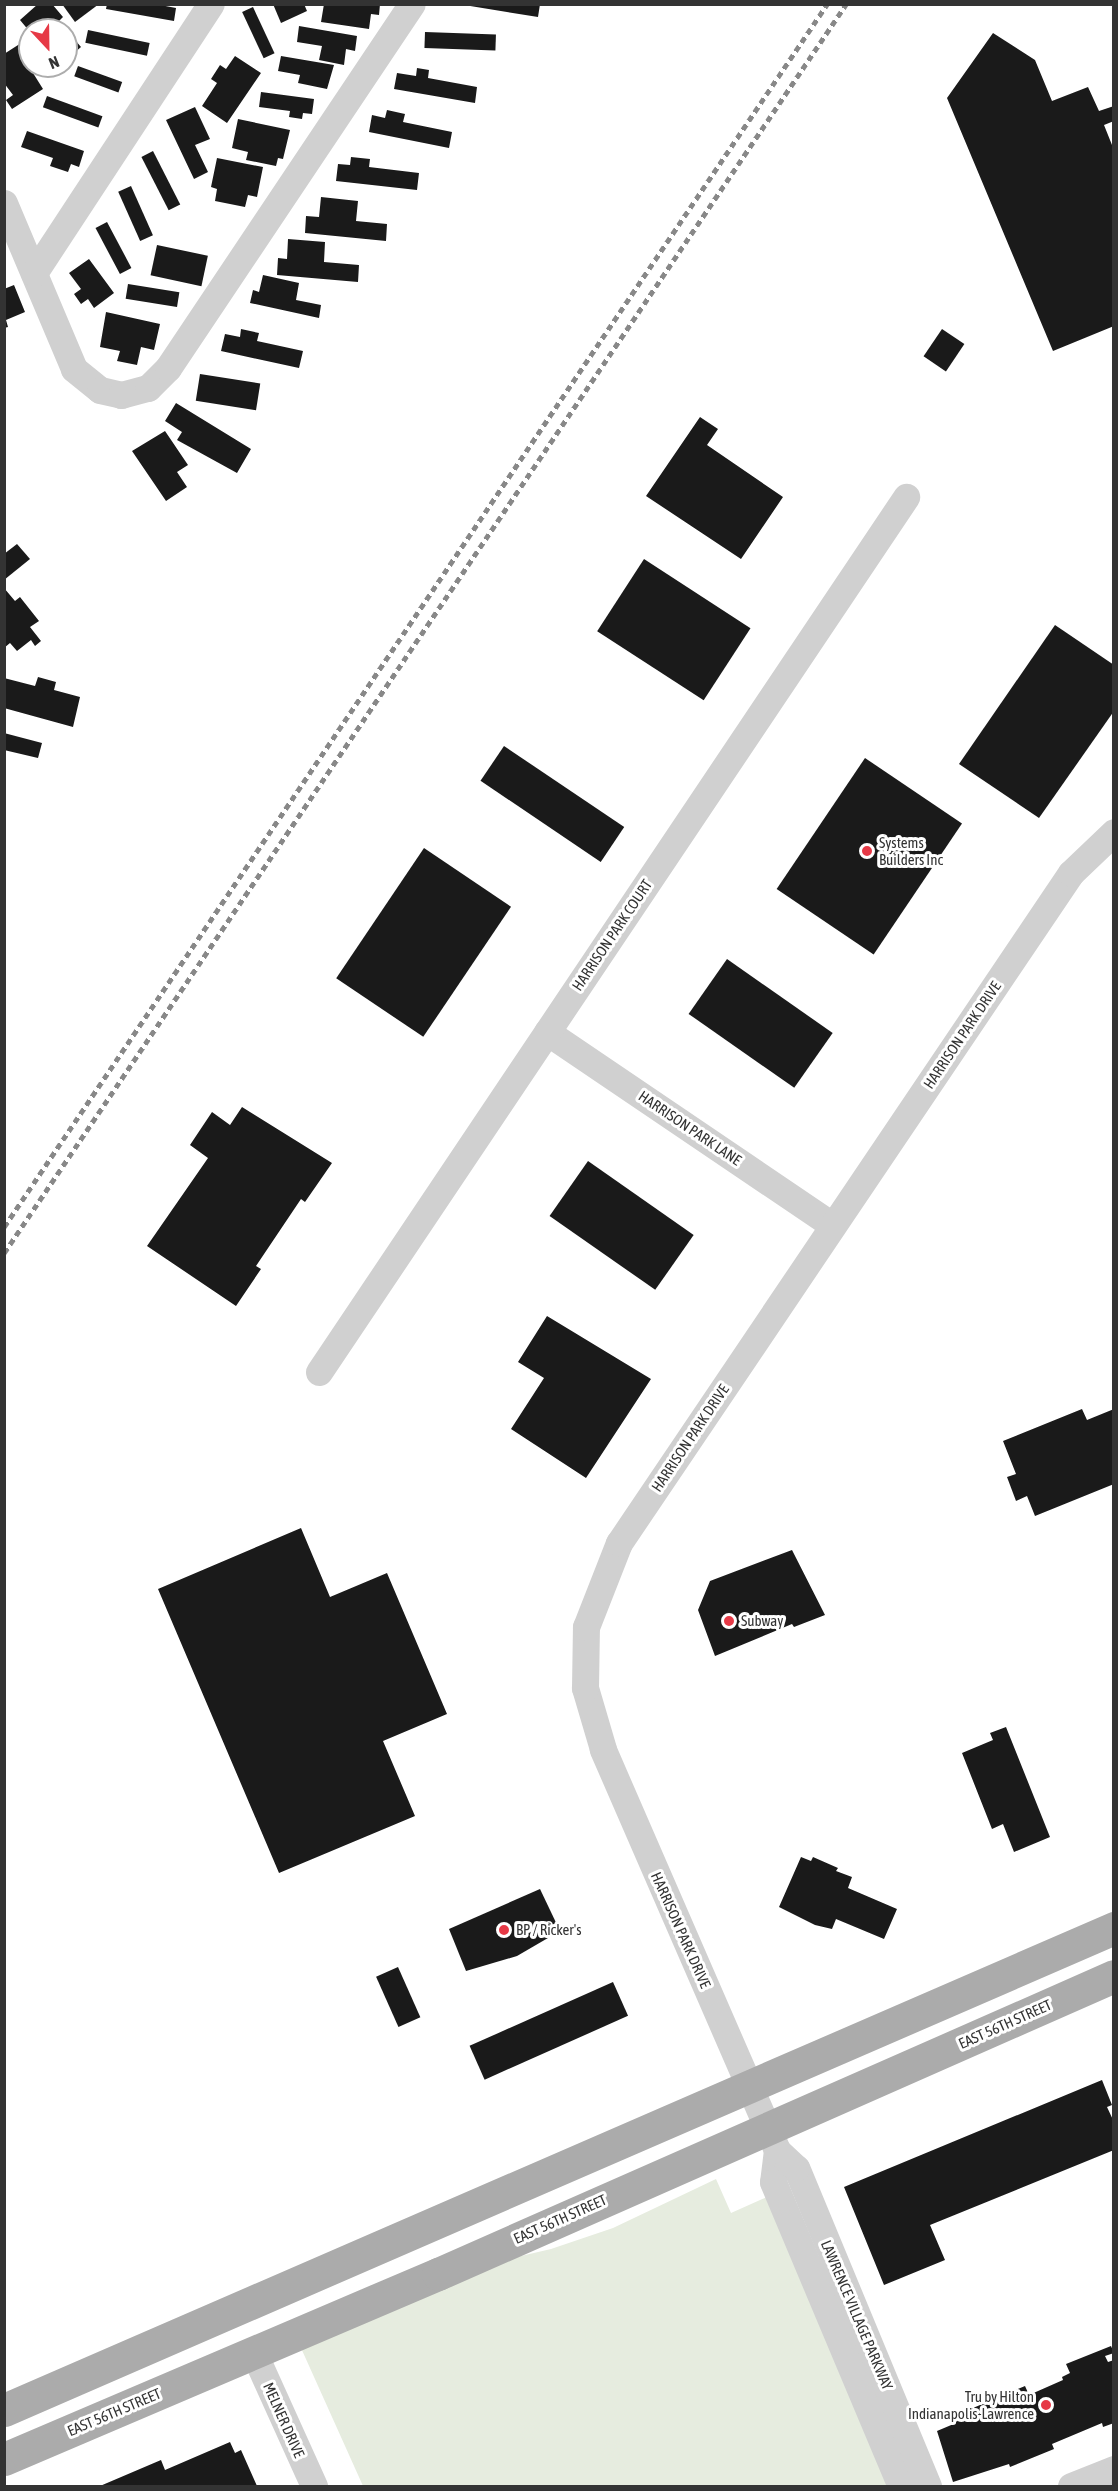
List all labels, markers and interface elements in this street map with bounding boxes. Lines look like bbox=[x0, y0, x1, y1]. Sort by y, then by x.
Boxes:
north arrow bbox=[18, 18, 78, 78]
text: N bbox=[46, 53, 62, 73]
place label: Systems Builders Inc bbox=[879, 833, 943, 868]
marker: Systems Builders Inc bbox=[860, 844, 874, 858]
street label: HARRISON PARK COURT bbox=[568, 876, 656, 994]
street label: HARRISON PARK DRIVE bbox=[919, 978, 1005, 1092]
street label: HARRISON PARK LANE bbox=[635, 1087, 745, 1169]
street label: HARRISON PARK DRIVE bbox=[647, 1381, 733, 1495]
place label: Subway bbox=[741, 1612, 783, 1630]
marker: Subway bbox=[722, 1614, 736, 1628]
street label: HARRISON PARK DRIVE bbox=[647, 1869, 715, 1991]
place label: BP / Ricker's bbox=[516, 1921, 581, 1939]
marker: BP / Ricker's bbox=[497, 1923, 511, 1937]
street label: EAST 56TH STREET bbox=[956, 1995, 1054, 2053]
street label: EAST 56TH STREET bbox=[511, 2190, 609, 2248]
street label: LAWRENCE VILLAGE PARKWAY bbox=[817, 2237, 897, 2393]
street label: MELNER DRIVE bbox=[259, 2380, 309, 2460]
street label: EAST 56TH STREET bbox=[65, 2384, 163, 2440]
place label: Tru by Hilton Indianapolis-Lawrence bbox=[908, 2387, 1034, 2422]
marker: Tru by Hilton Indianapolis-Lawrence bbox=[1039, 2398, 1053, 2412]

